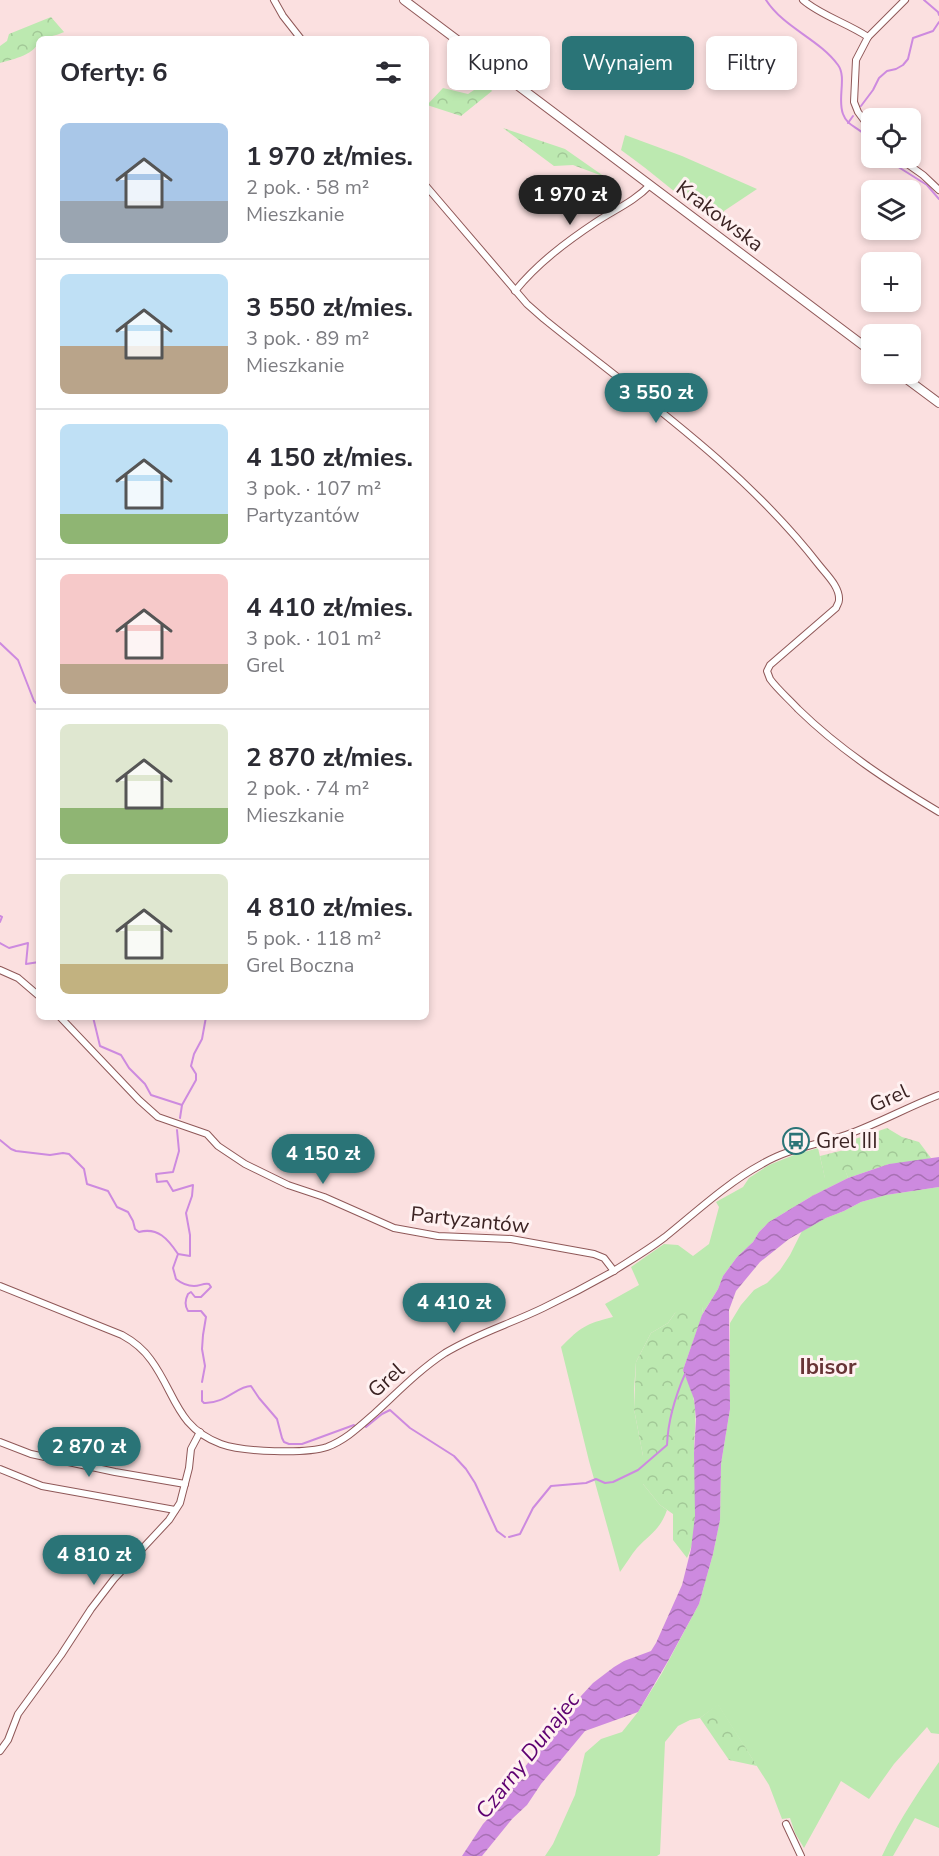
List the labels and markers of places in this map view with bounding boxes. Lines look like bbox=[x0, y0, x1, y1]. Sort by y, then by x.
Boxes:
pin: 1 970 zł bbox=[508, 175, 632, 226]
pin: 3 550 zł bbox=[594, 373, 718, 424]
bus stop icon: Grel III bbox=[781, 1126, 811, 1156]
place label: Grel III bbox=[816, 1127, 878, 1155]
pin: 4 150 zł bbox=[261, 1134, 385, 1185]
pin: 4 410 zł bbox=[392, 1283, 516, 1334]
pin: 2 870 zł bbox=[27, 1427, 151, 1478]
pin: 4 810 zł bbox=[32, 1535, 156, 1586]

